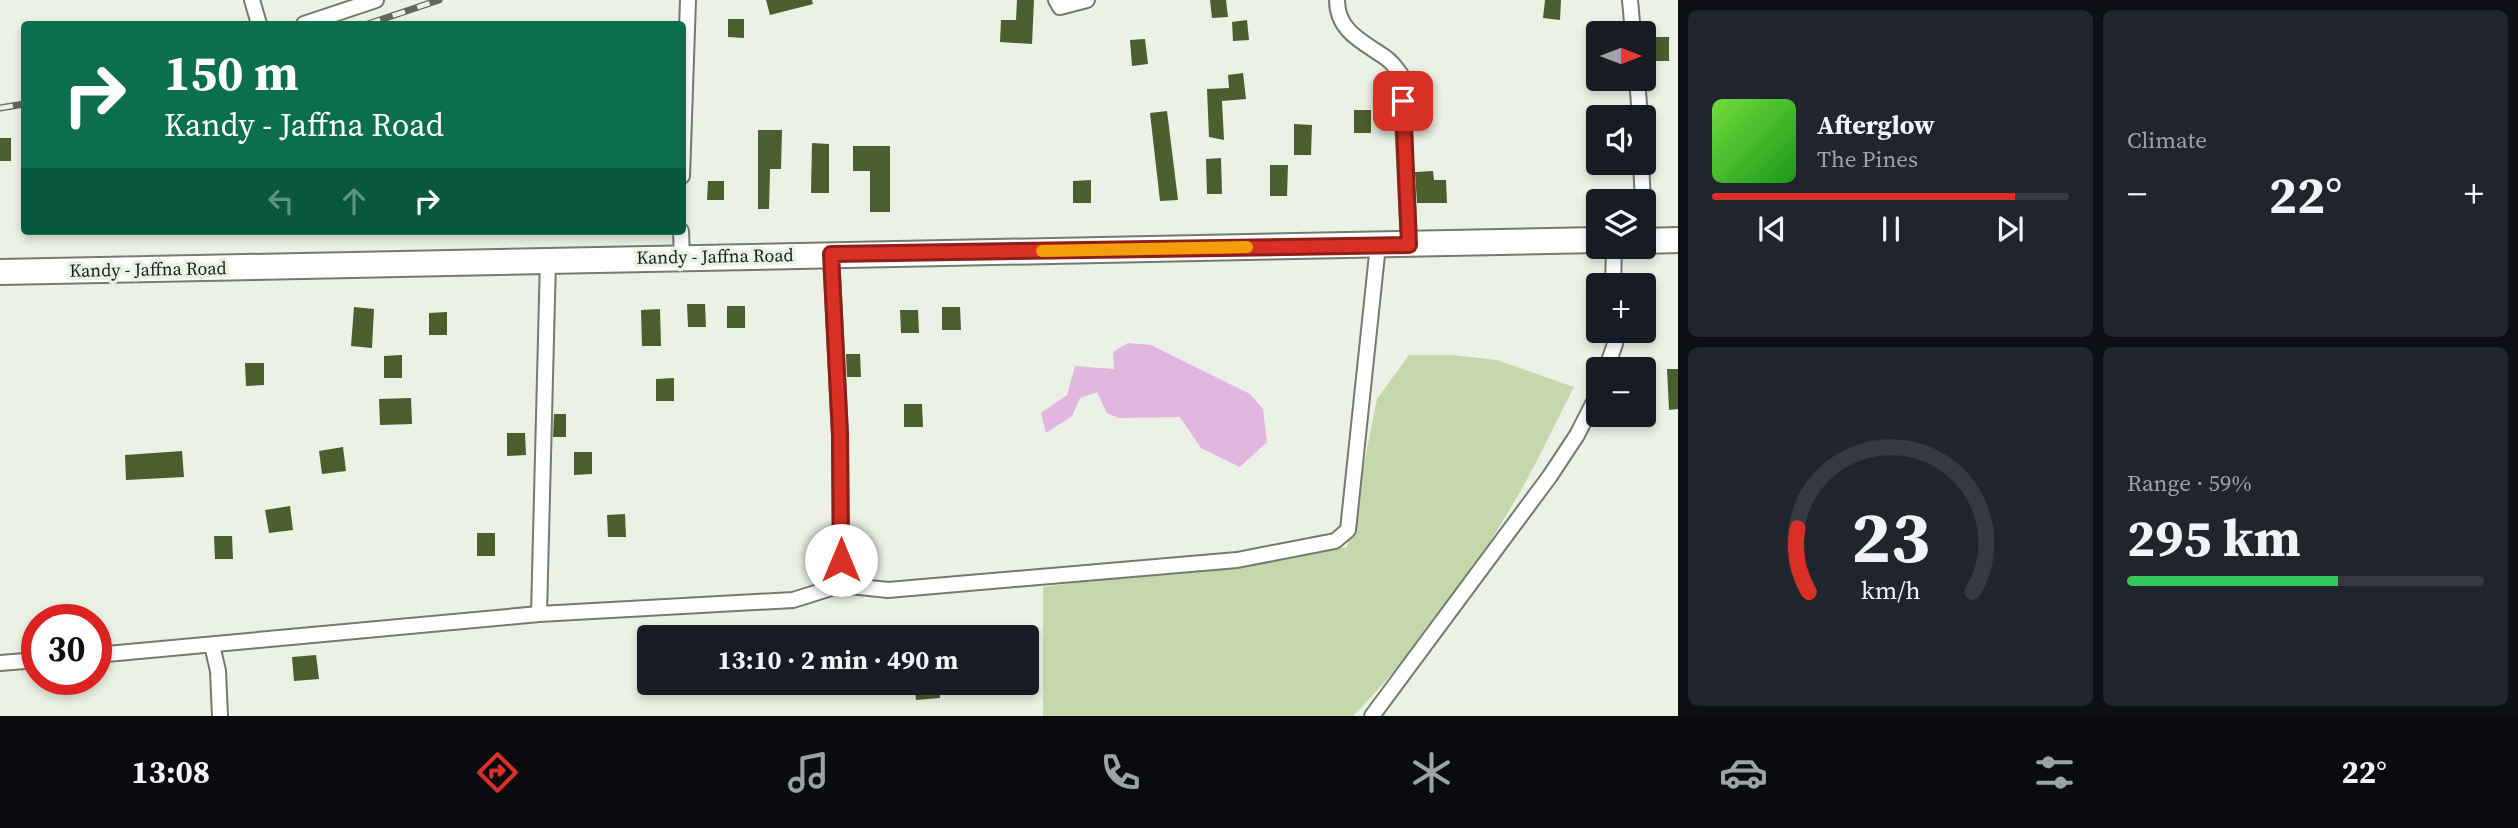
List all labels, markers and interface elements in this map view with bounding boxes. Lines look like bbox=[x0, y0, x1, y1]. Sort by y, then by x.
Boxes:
north arrow bbox=[1586, 21, 1656, 91]
map controls bbox=[1586, 21, 1656, 427]
text: 150 m bbox=[164, 39, 299, 106]
icon: right bbox=[49, 49, 140, 140]
pin bbox=[1373, 71, 1433, 131]
icon: arrive bbox=[1384, 82, 1422, 120]
text: Kandy - Jaffna Road bbox=[164, 103, 444, 147]
button: sound bbox=[1586, 105, 1656, 175]
text: Afterglow bbox=[1817, 107, 1935, 143]
text: Climate bbox=[2127, 124, 2207, 156]
text: The Pines bbox=[1817, 143, 1918, 175]
text: 22° bbox=[2269, 159, 2342, 230]
text: − bbox=[2127, 168, 2147, 220]
text: + bbox=[2464, 168, 2484, 220]
icon: left bbox=[262, 182, 300, 220]
icon: ahead bbox=[335, 182, 373, 220]
icon: right bbox=[408, 182, 446, 220]
button: layers bbox=[1586, 189, 1656, 259]
icon: previous bbox=[1753, 210, 1791, 248]
icon: pause bbox=[1872, 210, 1910, 248]
icon: next bbox=[1991, 210, 2029, 248]
street label: Kandy - Jaffna Road bbox=[636, 242, 794, 270]
street label: Kandy - Jaffna Road bbox=[69, 255, 227, 283]
button: + bbox=[1586, 273, 1656, 343]
button: − bbox=[1586, 357, 1656, 427]
text: Range · 59% bbox=[2127, 467, 2252, 499]
text: 23 bbox=[1851, 488, 1930, 587]
text: 295 km bbox=[2127, 502, 2301, 573]
position arrow bbox=[804, 523, 878, 597]
text: km/h bbox=[1861, 573, 1920, 607]
speed limit sign: 30 bbox=[21, 604, 112, 695]
text: 13:10 · 2 min · 490 m bbox=[718, 642, 958, 678]
icon: directions bbox=[473, 748, 522, 797]
icon: music bbox=[784, 748, 833, 797]
icon: phone bbox=[1096, 748, 1145, 797]
icon: climate bbox=[1407, 748, 1456, 797]
icon: car bbox=[1719, 748, 1768, 797]
icon: filters bbox=[2030, 748, 2079, 797]
text: 13:08 bbox=[131, 750, 210, 794]
text: 22° bbox=[2342, 750, 2387, 794]

